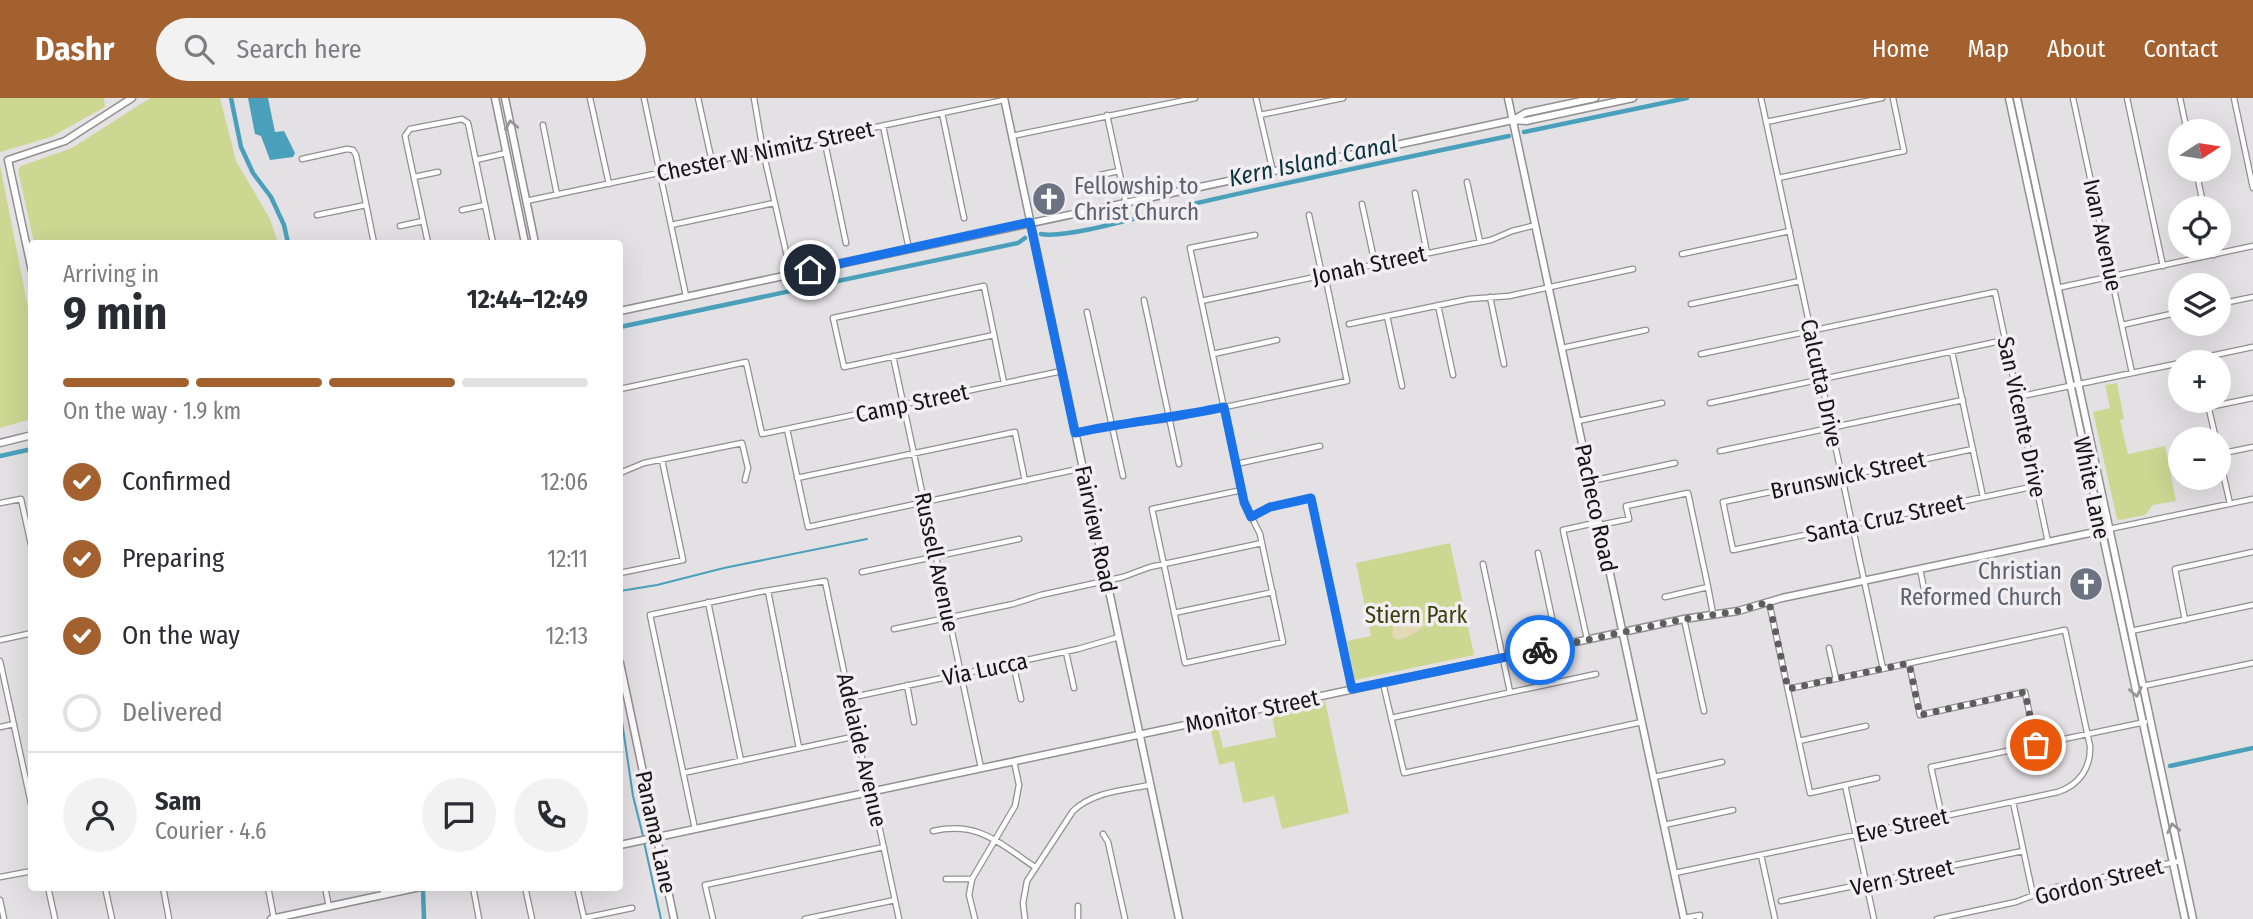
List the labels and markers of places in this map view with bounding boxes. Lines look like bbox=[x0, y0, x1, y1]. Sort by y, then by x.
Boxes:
place label: Fellowship to Christ Church bbox=[1074, 172, 1199, 226]
church icon: Fellowship to Christ Church bbox=[1030, 180, 1068, 218]
pin bbox=[780, 240, 840, 300]
place label: Christian Reformed Church bbox=[1900, 557, 2062, 611]
church icon: Christian Reformed Church bbox=[2067, 565, 2105, 603]
pin bbox=[2006, 715, 2066, 775]

